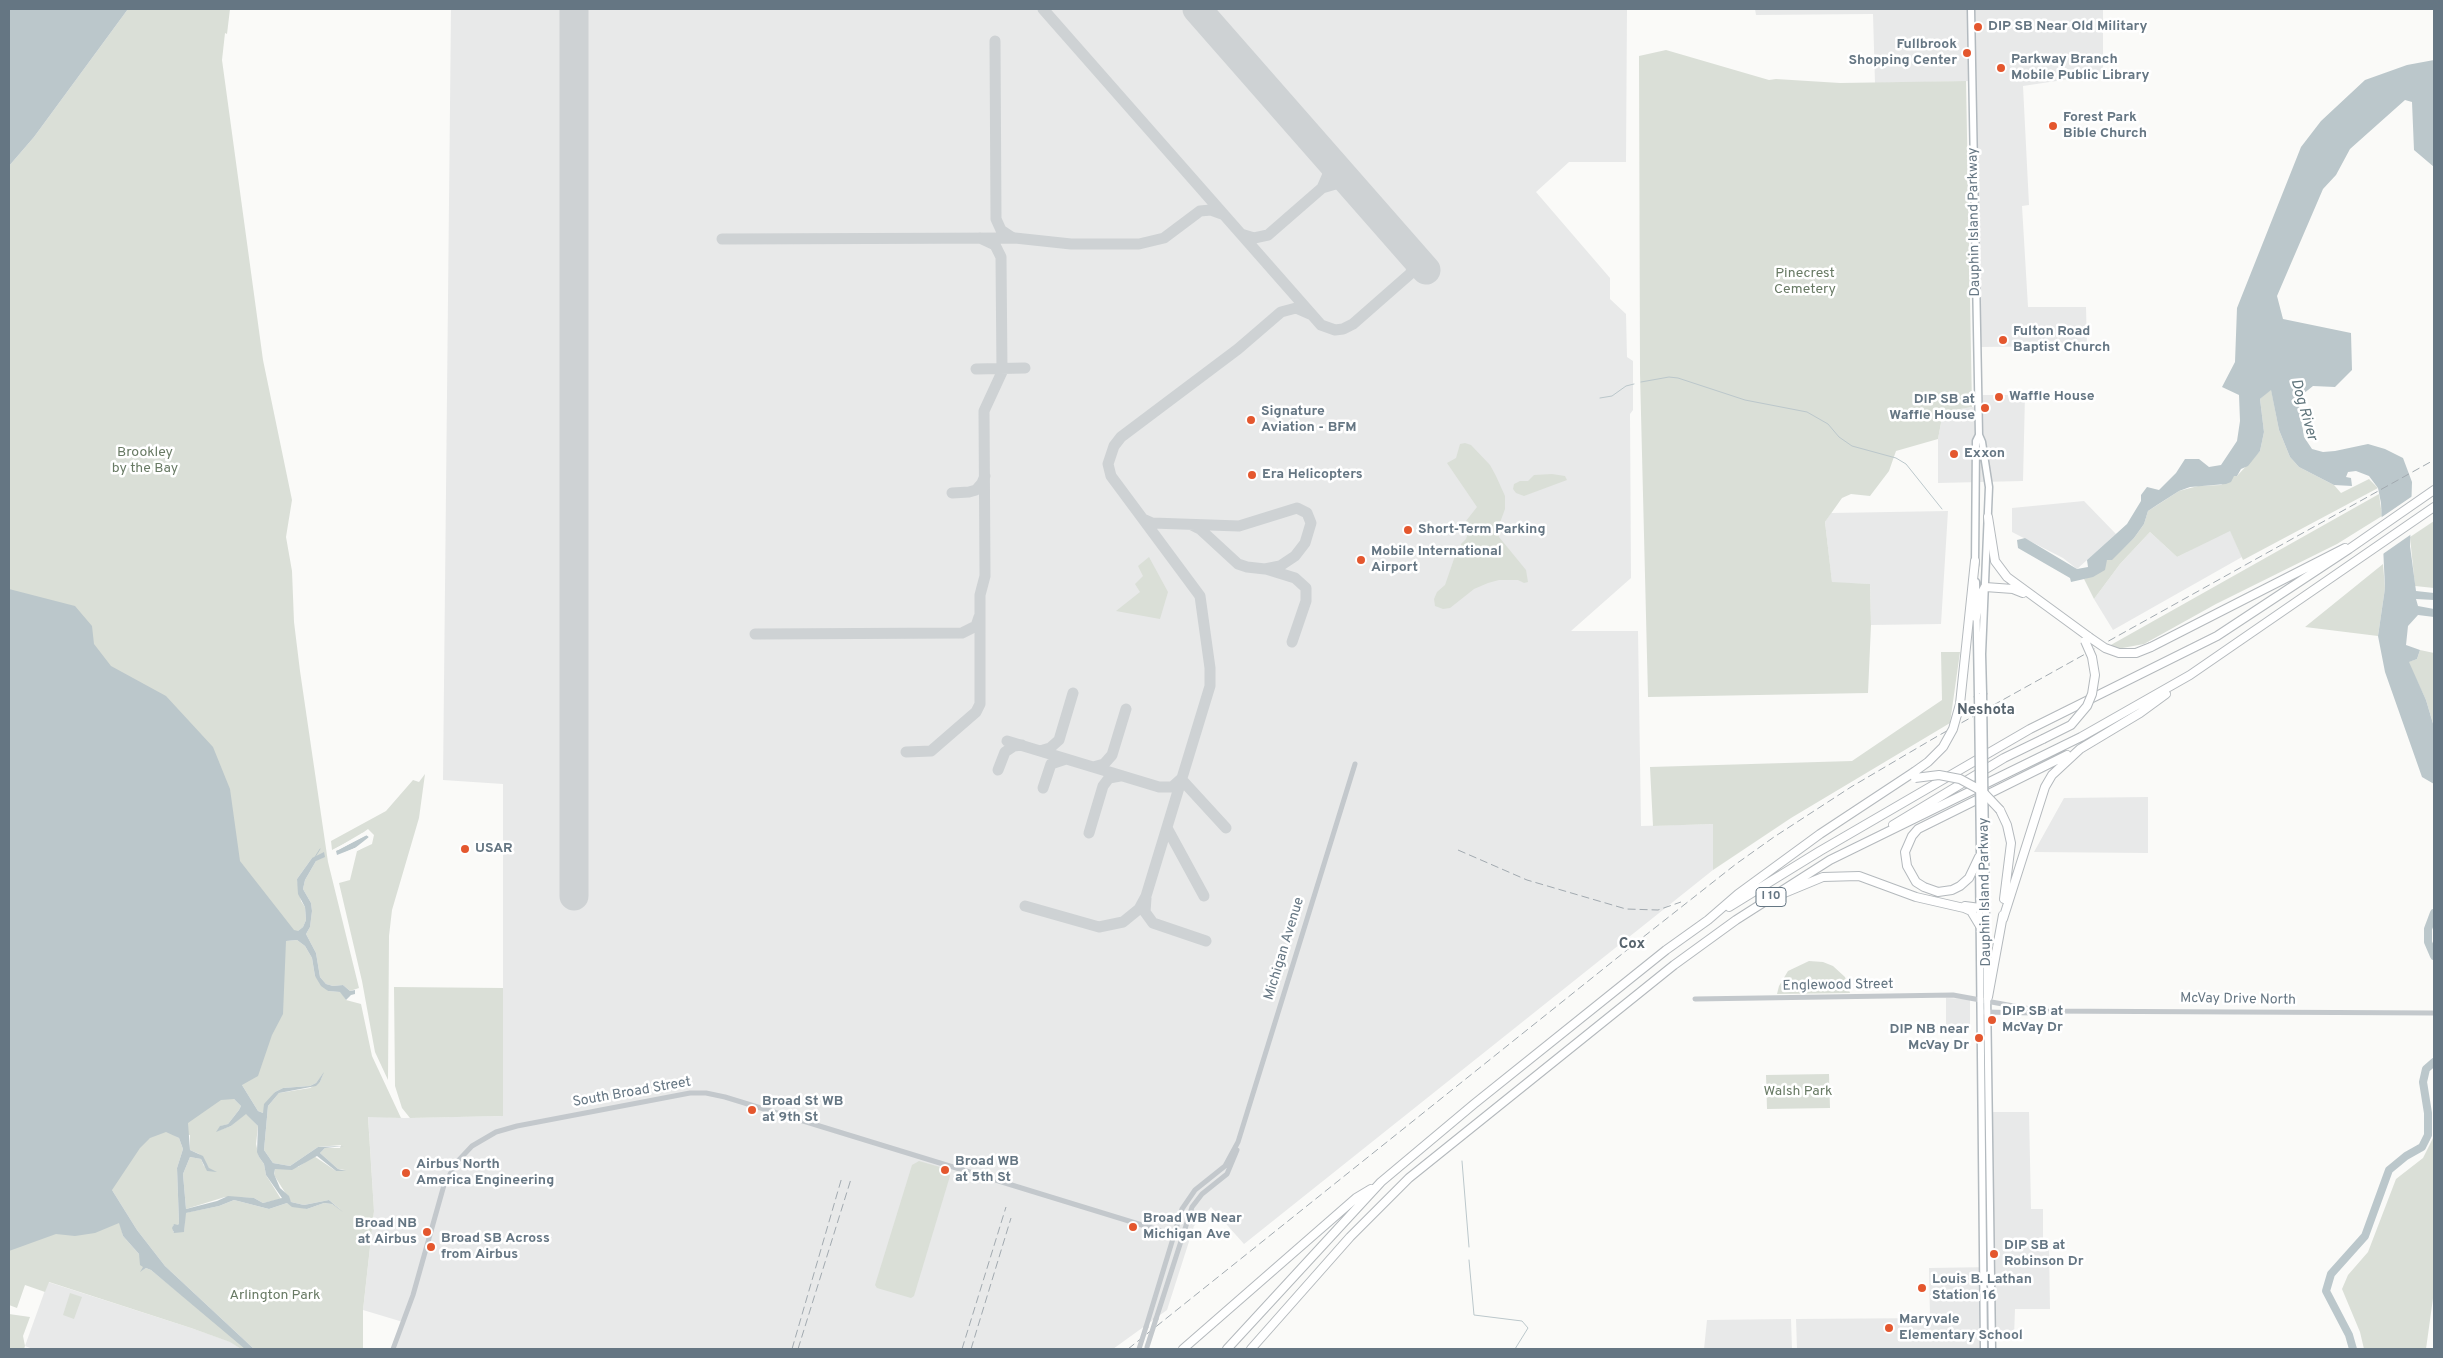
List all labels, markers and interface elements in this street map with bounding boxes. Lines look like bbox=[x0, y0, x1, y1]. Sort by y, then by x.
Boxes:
place label: DIP SB Near Old Military bbox=[1988, 19, 2147, 35]
marker: DIP SB Near Old Military bbox=[1972, 21, 1984, 33]
place label: Fullbrook Shopping Center bbox=[1848, 37, 1957, 70]
marker: Fullbrook Shopping Center bbox=[1961, 47, 1973, 59]
place label: Parkway Branch Mobile Public Library bbox=[2011, 52, 2149, 84]
marker: Parkway Branch Mobile Public Library bbox=[1995, 62, 2007, 74]
place label: Forest Park Bible Church bbox=[2063, 110, 2147, 142]
marker: Forest Park Bible Church bbox=[2047, 120, 2059, 132]
street label: Dauphin Island Parkway bbox=[1965, 147, 1985, 297]
park label: Pinecrest Cemetery bbox=[1774, 266, 1836, 298]
place label: Fulton Road Baptist Church bbox=[2013, 324, 2110, 357]
marker: Fulton Road Baptist Church bbox=[1997, 334, 2009, 346]
water label: Dog River bbox=[2286, 377, 2320, 443]
place label: Waffle House bbox=[2009, 389, 2095, 405]
marker: Waffle House bbox=[1993, 391, 2005, 403]
place label: DIP SB at Waffle House bbox=[1889, 392, 1975, 424]
marker: DIP SB at Waffle House bbox=[1979, 402, 1991, 414]
place label: Signature Aviation - BFM bbox=[1261, 404, 1357, 437]
marker: Signature Aviation - BFM bbox=[1245, 414, 1257, 426]
park label: Brookley by the Bay bbox=[112, 445, 178, 478]
place label: Exxon bbox=[1964, 446, 2005, 462]
marker: Exxon bbox=[1948, 448, 1960, 460]
place label: Era Helicopters bbox=[1262, 467, 1363, 483]
marker: Era Helicopters bbox=[1246, 469, 1258, 481]
place label: Short-Term Parking bbox=[1418, 522, 1546, 538]
marker: Short-Term Parking bbox=[1402, 524, 1414, 536]
place label: Mobile International Airport bbox=[1371, 544, 1502, 576]
marker: Mobile International Airport bbox=[1355, 554, 1367, 566]
district label: Neshota bbox=[1957, 702, 2015, 720]
street label: Dauphin Island Parkway bbox=[1976, 817, 1996, 967]
place label: USAR bbox=[475, 841, 513, 857]
marker: USAR bbox=[459, 843, 471, 855]
road number: I 10 bbox=[1756, 888, 1786, 906]
street label: Michigan Avenue bbox=[1261, 896, 1309, 1002]
district label: Cox bbox=[1619, 936, 1645, 954]
street label: Englewood Street bbox=[1782, 977, 1894, 995]
street label: McVay Drive North bbox=[2180, 991, 2296, 1009]
place label: DIP SB at McVay Dr bbox=[2002, 1004, 2063, 1036]
marker: DIP SB at McVay Dr bbox=[1986, 1014, 1998, 1026]
place label: DIP NB near McVay Dr bbox=[1890, 1022, 1969, 1054]
marker: DIP NB near McVay Dr bbox=[1973, 1032, 1985, 1044]
street label: South Broad Street bbox=[572, 1074, 692, 1112]
park label: Walsh Park bbox=[1763, 1084, 1833, 1100]
place label: Broad St WB at 9th St bbox=[762, 1094, 843, 1126]
marker: Broad St WB at 9th St bbox=[746, 1104, 758, 1116]
place label: Broad WB at 5th St bbox=[955, 1154, 1019, 1186]
place label: Airbus North America Engineering bbox=[416, 1157, 554, 1190]
marker: Broad WB at 5th St bbox=[939, 1164, 951, 1176]
marker: Airbus North America Engineering bbox=[400, 1167, 412, 1179]
place label: Broad WB Near Michigan Ave bbox=[1143, 1211, 1242, 1244]
place label: Broad NB at Airbus bbox=[355, 1216, 417, 1248]
marker: Broad WB Near Michigan Ave bbox=[1127, 1221, 1139, 1233]
marker: Broad NB at Airbus bbox=[421, 1226, 433, 1238]
place label: Broad SB Across from Airbus bbox=[441, 1231, 550, 1264]
place label: DIP SB at Robinson Dr bbox=[2004, 1238, 2084, 1270]
marker: Broad SB Across from Airbus bbox=[425, 1241, 437, 1253]
marker: DIP SB at Robinson Dr bbox=[1988, 1248, 2000, 1260]
place label: Louis B. Lathan Station 16 bbox=[1932, 1272, 2032, 1304]
marker: Louis B. Lathan Station 16 bbox=[1916, 1282, 1928, 1294]
park label: Arlington Park bbox=[229, 1288, 321, 1304]
place label: Maryvale Elementary School bbox=[1899, 1312, 2023, 1344]
marker: Maryvale Elementary School bbox=[1883, 1322, 1895, 1334]

